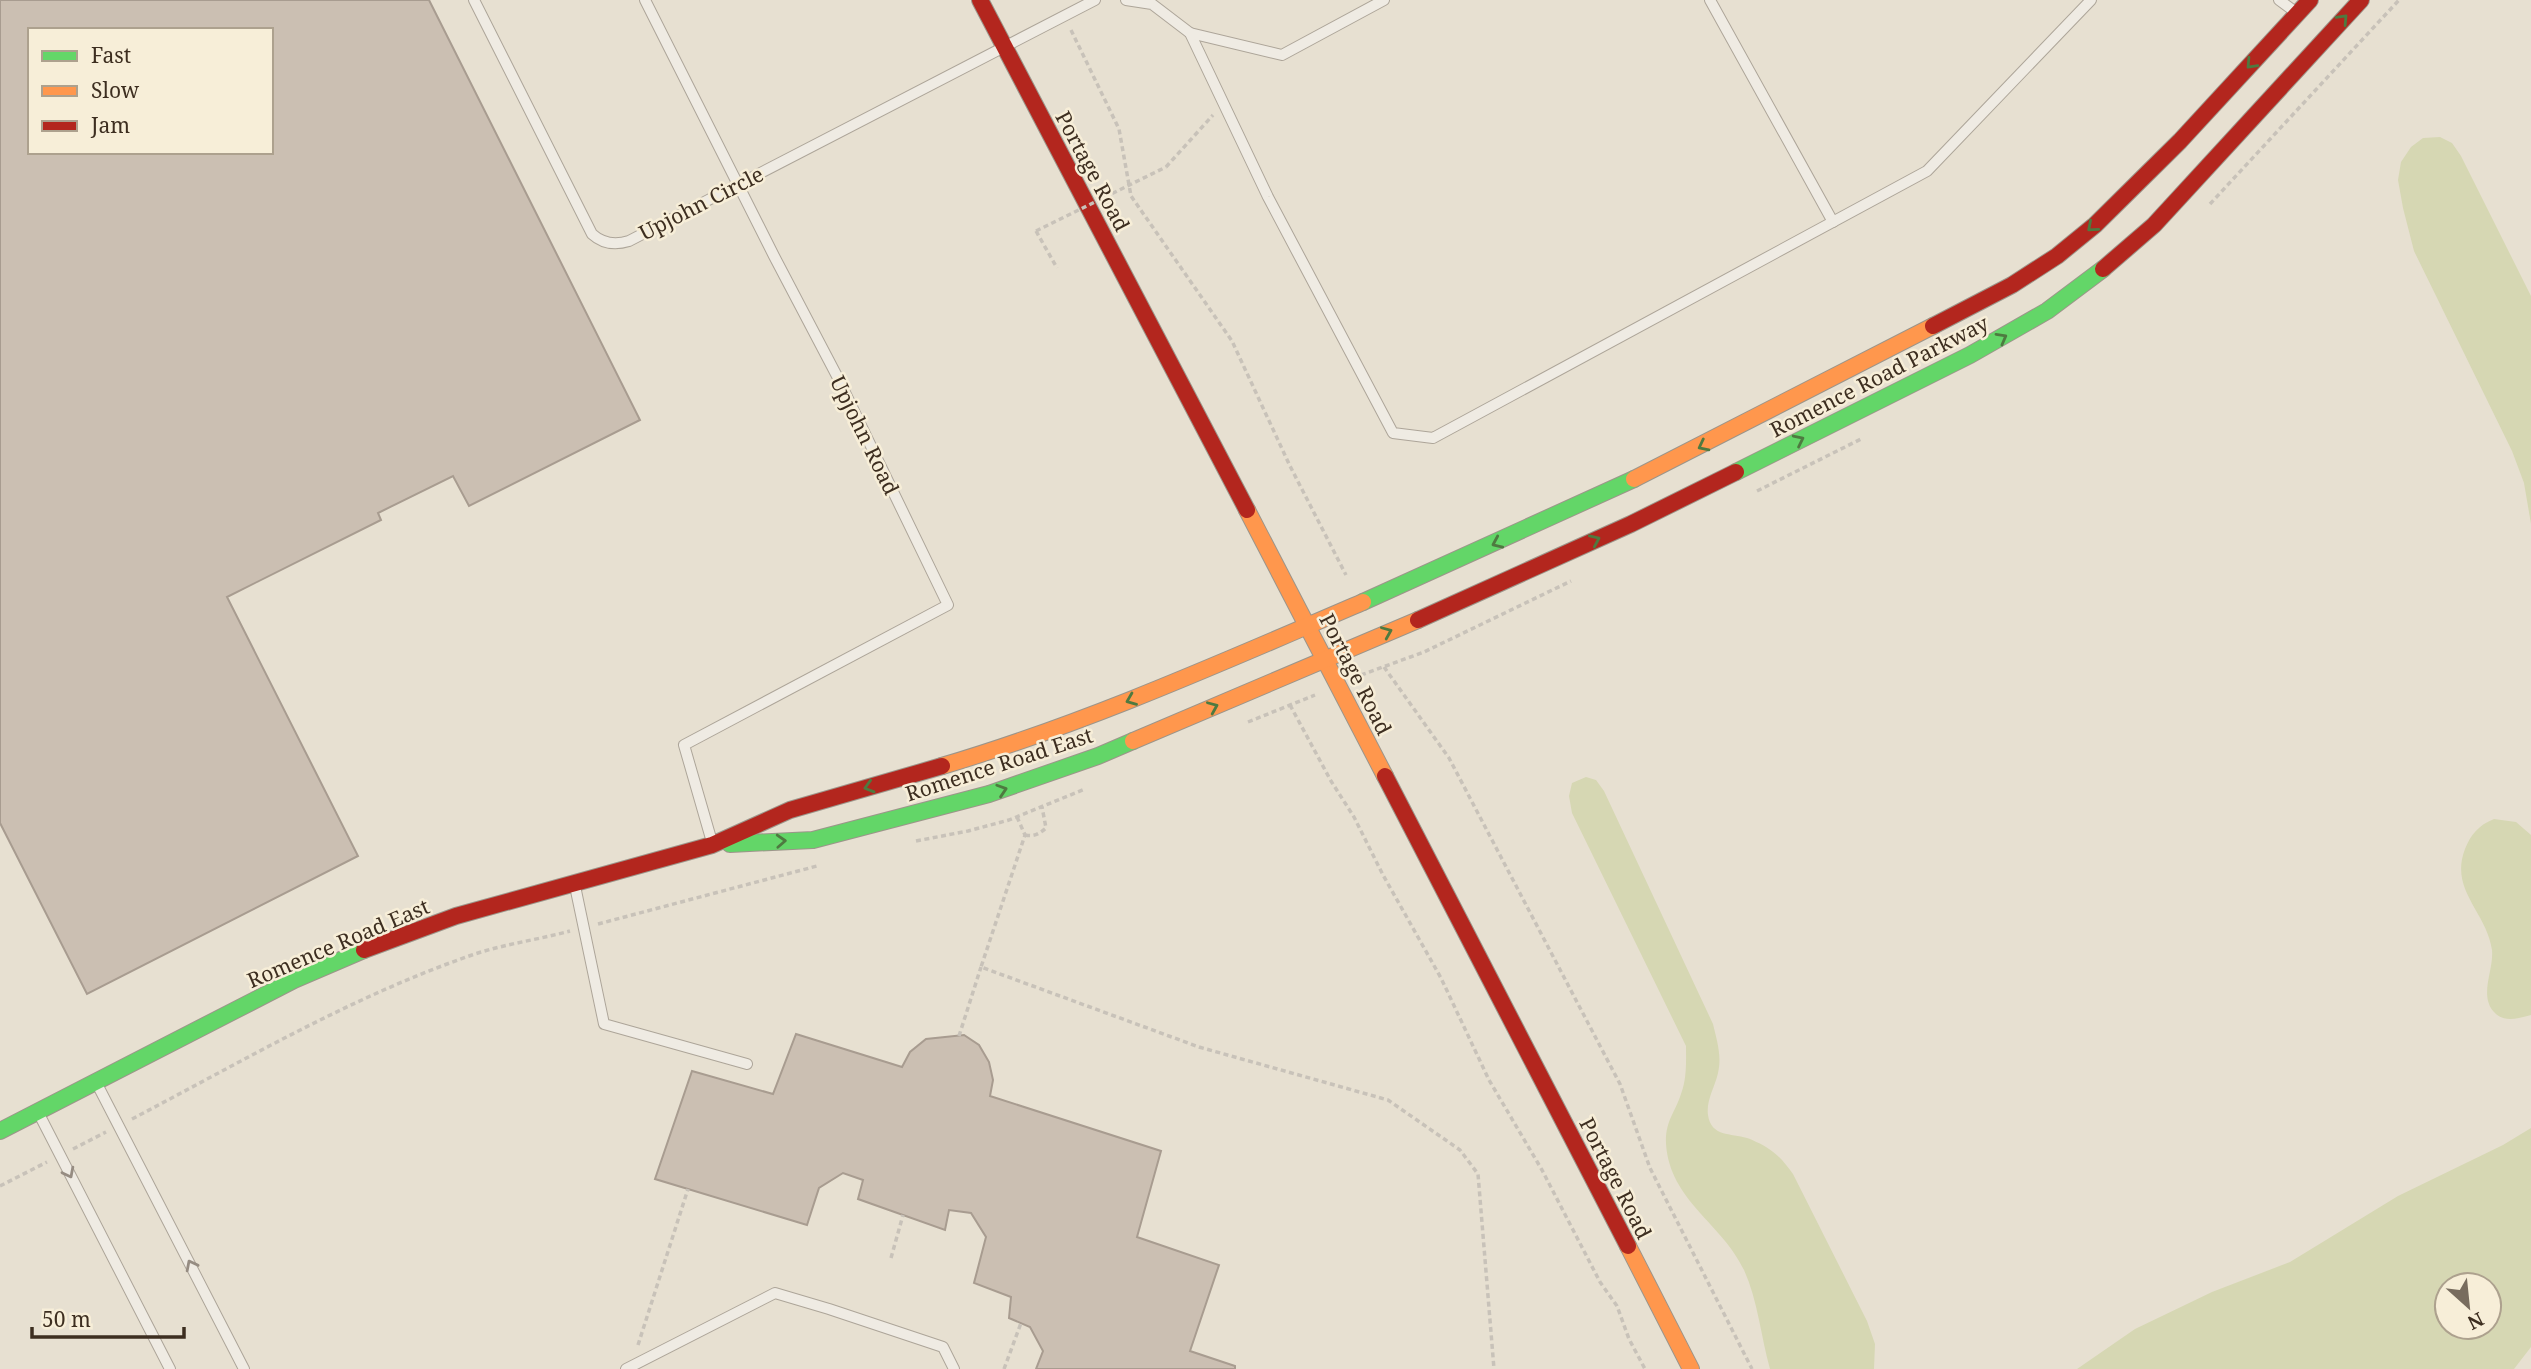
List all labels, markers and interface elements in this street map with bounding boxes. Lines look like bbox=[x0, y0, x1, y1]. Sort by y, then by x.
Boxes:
one-way arrow bbox=[2335, 14, 2348, 27]
legend bbox=[28, 28, 273, 154]
text: Fast bbox=[91, 41, 131, 69]
one-way arrow bbox=[2247, 56, 2259, 69]
text: Slow bbox=[91, 76, 140, 104]
street label: Portage Road bbox=[1050, 106, 1137, 236]
text: Jam bbox=[90, 111, 130, 139]
street label: Upjohn Circle bbox=[634, 160, 768, 246]
one-way arrow bbox=[2088, 219, 2101, 231]
street label: Romence Road Parkway bbox=[1765, 309, 1993, 443]
one-way arrow bbox=[1995, 332, 2008, 346]
street label: Upjohn Road bbox=[824, 371, 906, 499]
one-way arrow bbox=[1792, 435, 1804, 449]
one-way arrow bbox=[1697, 438, 1710, 451]
one-way arrow bbox=[1492, 535, 1504, 549]
one-way arrow bbox=[1588, 535, 1600, 549]
street label: Portage Road bbox=[1313, 609, 1399, 739]
one-way arrow bbox=[1380, 627, 1392, 641]
one-way arrow bbox=[1126, 692, 1139, 706]
one-way arrow bbox=[1206, 701, 1219, 715]
street label: Romence Road East bbox=[902, 720, 1096, 808]
one-way arrow bbox=[863, 778, 875, 793]
one-way arrow bbox=[995, 784, 1007, 798]
one-way arrow bbox=[775, 834, 786, 849]
street label: Romence Road East bbox=[243, 892, 433, 994]
street label: Portage Road bbox=[1573, 1113, 1659, 1243]
one-way arrow bbox=[60, 1165, 74, 1178]
one-way arrow bbox=[185, 1260, 199, 1272]
north arrow bbox=[2433, 1271, 2503, 1341]
scale bar bbox=[32, 1296, 184, 1340]
text: 50 m bbox=[42, 1305, 91, 1333]
text: N bbox=[2463, 1306, 2488, 1336]

